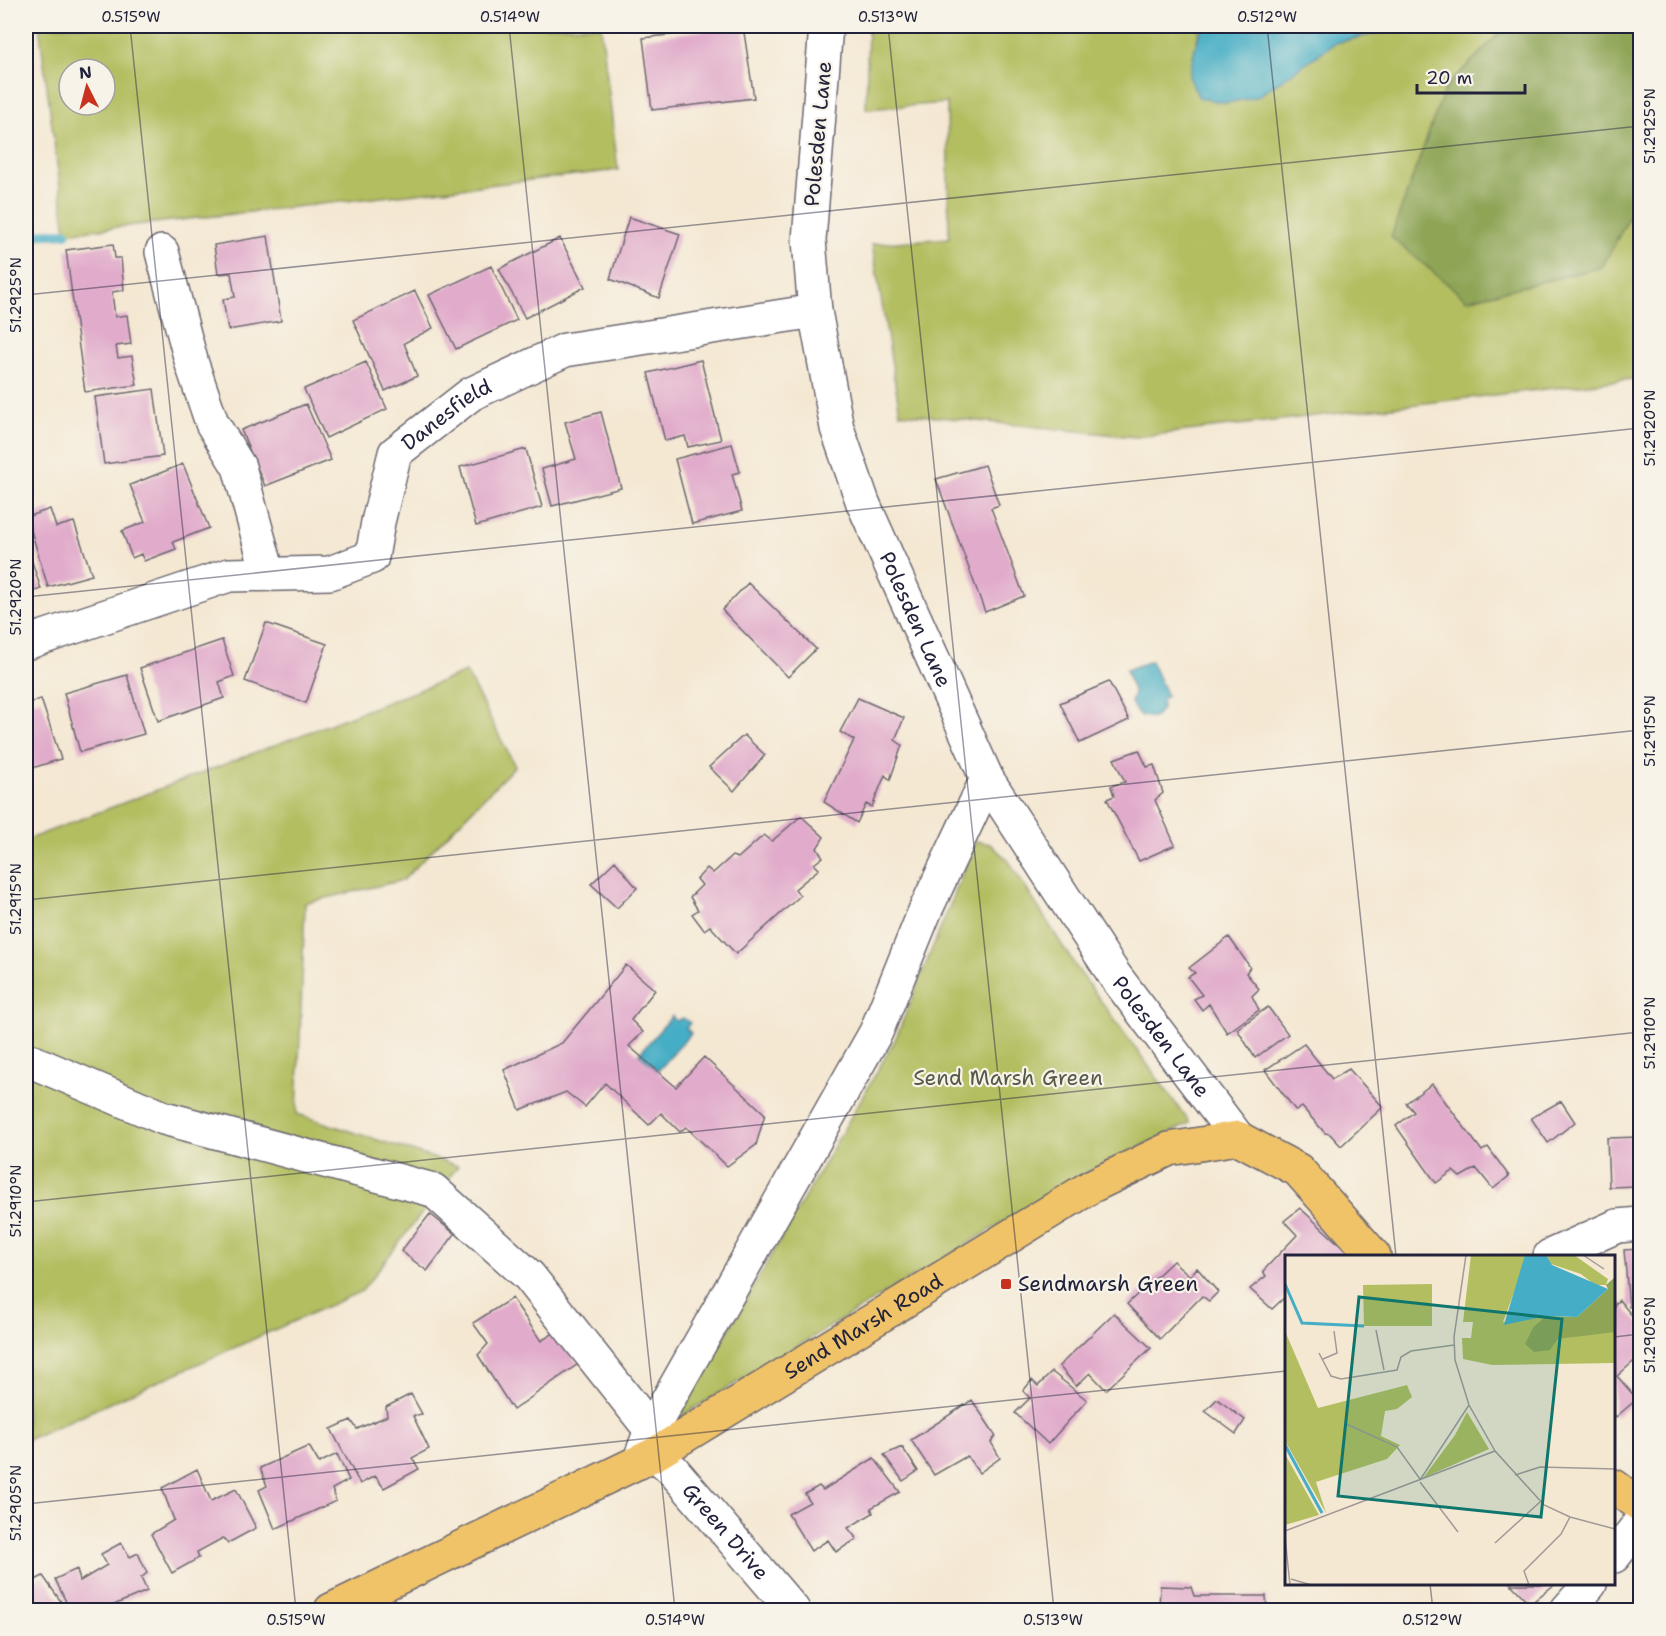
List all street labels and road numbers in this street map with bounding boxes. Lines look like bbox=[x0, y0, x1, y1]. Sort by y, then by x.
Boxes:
street label: Polesden Lane bbox=[798, 60, 838, 208]
street label: Danesfield bbox=[396, 372, 496, 457]
street label: Polesden Lane bbox=[873, 547, 958, 692]
street label: Polesden Lane bbox=[1106, 970, 1216, 1103]
street label: Send Marsh Road bbox=[779, 1267, 948, 1386]
street label: Green Drive bbox=[676, 1477, 775, 1586]

